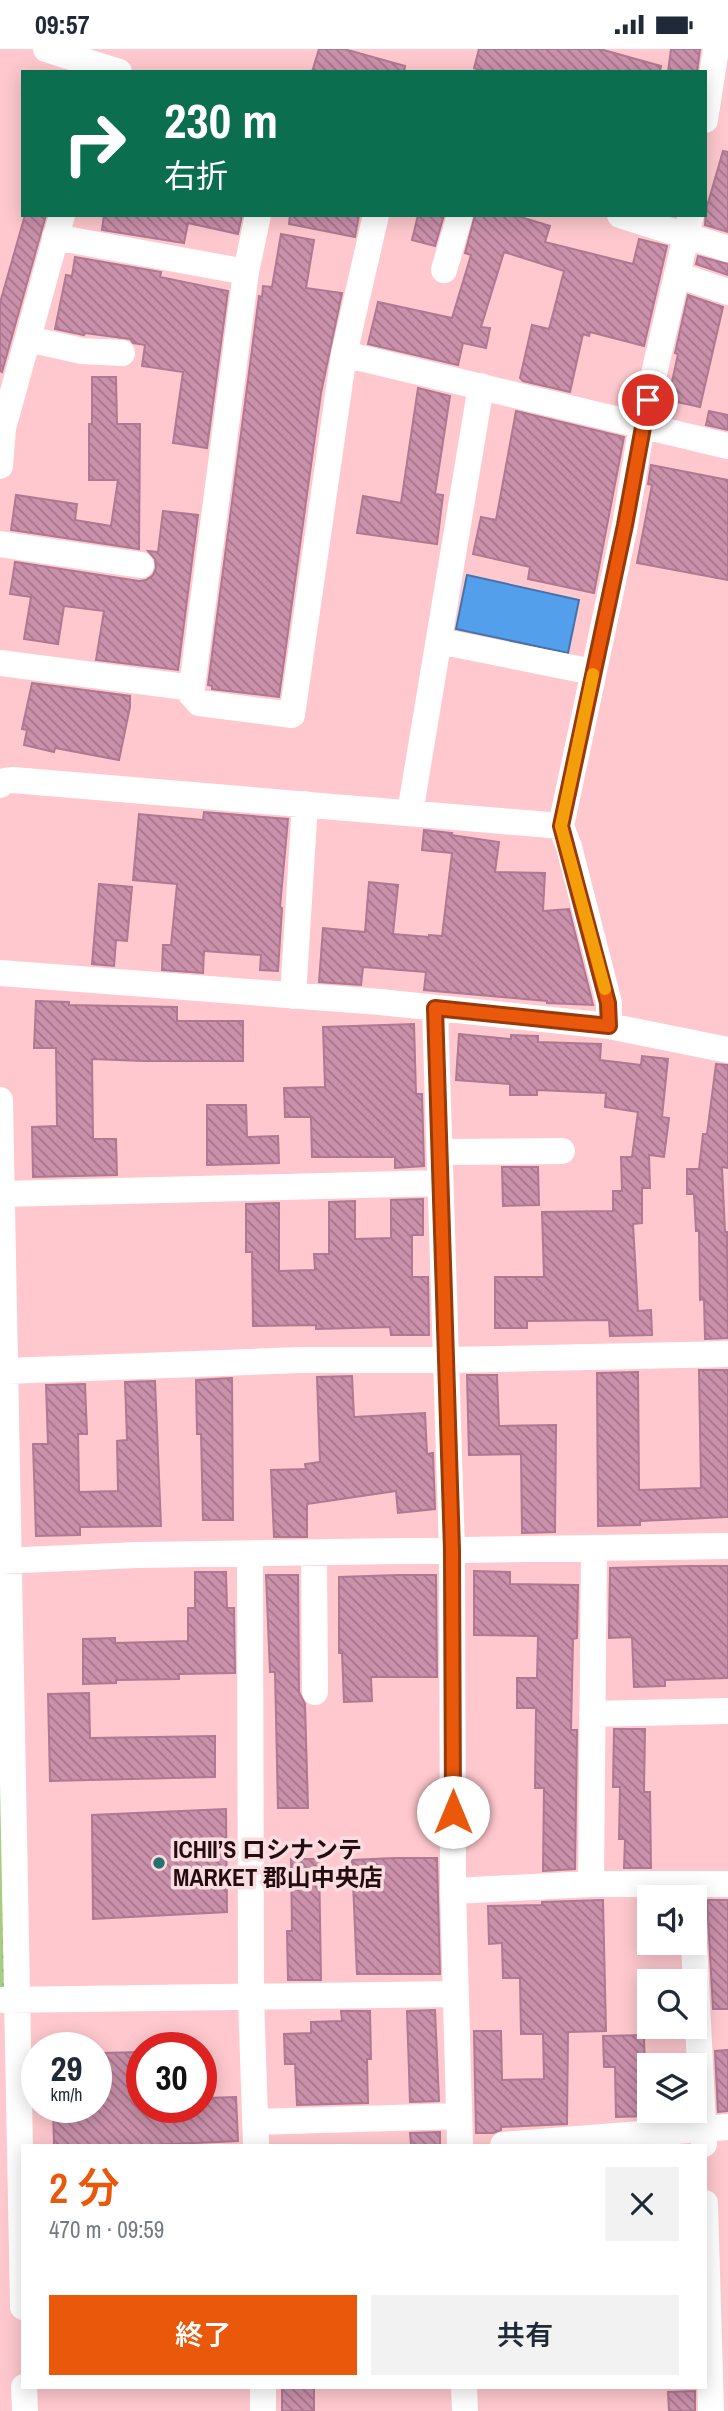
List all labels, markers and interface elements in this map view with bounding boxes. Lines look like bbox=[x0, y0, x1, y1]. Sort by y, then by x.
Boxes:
text: 09:57 bbox=[35, 7, 90, 42]
text: 230 m bbox=[164, 87, 278, 153]
icon: right bbox=[49, 98, 140, 189]
text: 右折 bbox=[164, 154, 228, 197]
pin bbox=[618, 370, 678, 430]
icon: arrive bbox=[629, 381, 667, 419]
position arrow bbox=[416, 1775, 490, 1849]
place label: ICHII’S ロシナンテ MARKET 郡山中央店 bbox=[173, 1833, 383, 1893]
marker: ICHII’S ロシナンテ MARKET 郡山中央店 bbox=[151, 1855, 167, 1871]
map controls bbox=[637, 1885, 707, 2123]
button: sound bbox=[637, 1885, 707, 1955]
button: search bbox=[637, 1969, 707, 2039]
speed limit sign: 30 bbox=[126, 2032, 217, 2123]
text: 29 bbox=[51, 2045, 82, 2092]
button: layers bbox=[637, 2053, 707, 2123]
text: km/h bbox=[51, 2082, 83, 2107]
text: 2 分 bbox=[49, 2160, 120, 2216]
button: close bbox=[605, 2167, 679, 2241]
text: 470 m · 09:59 bbox=[49, 2214, 164, 2245]
button: 終了 bbox=[49, 2295, 357, 2375]
button: 共有 bbox=[371, 2295, 679, 2375]

